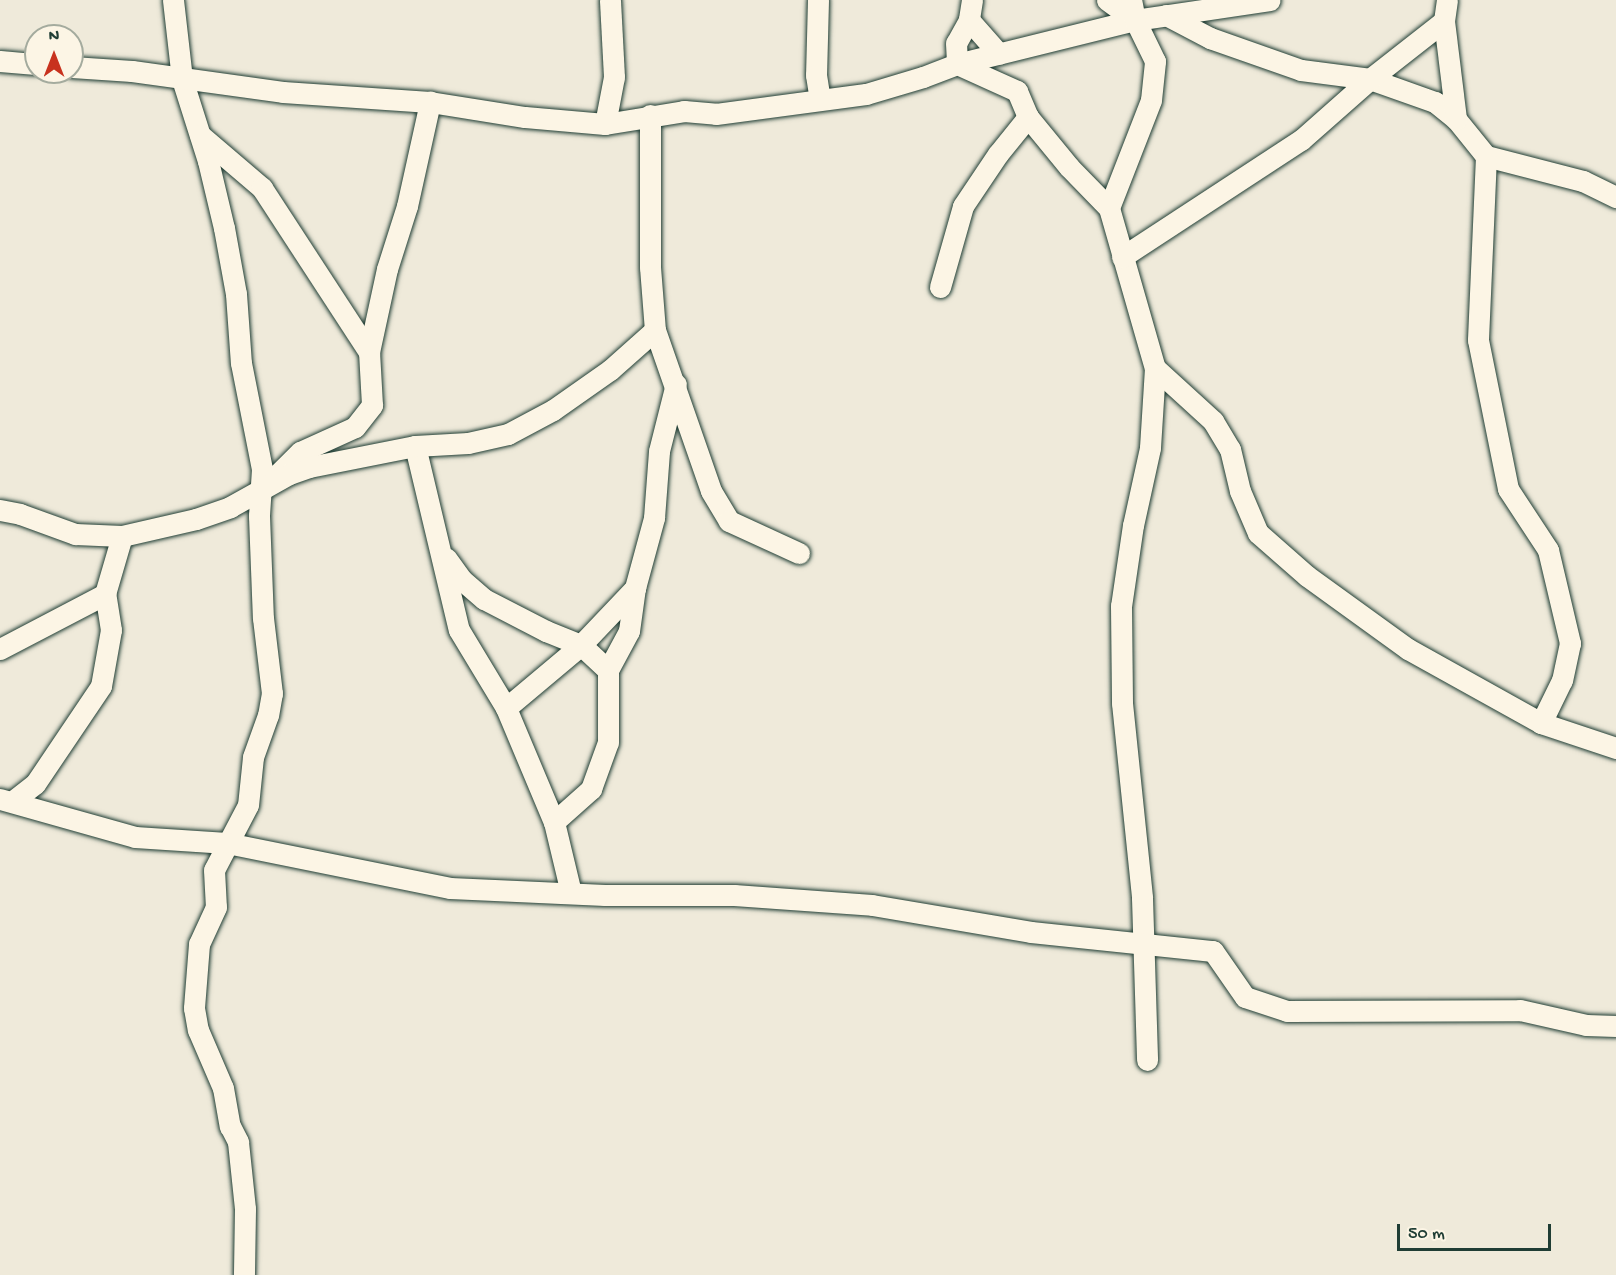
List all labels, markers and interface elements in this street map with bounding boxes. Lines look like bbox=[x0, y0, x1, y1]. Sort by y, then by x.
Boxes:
north arrow bbox=[24, 24, 84, 84]
text: N bbox=[49, 28, 59, 47]
scale bar bbox=[1400, 1212, 1554, 1250]
text: 50 m bbox=[1408, 1224, 1445, 1245]

